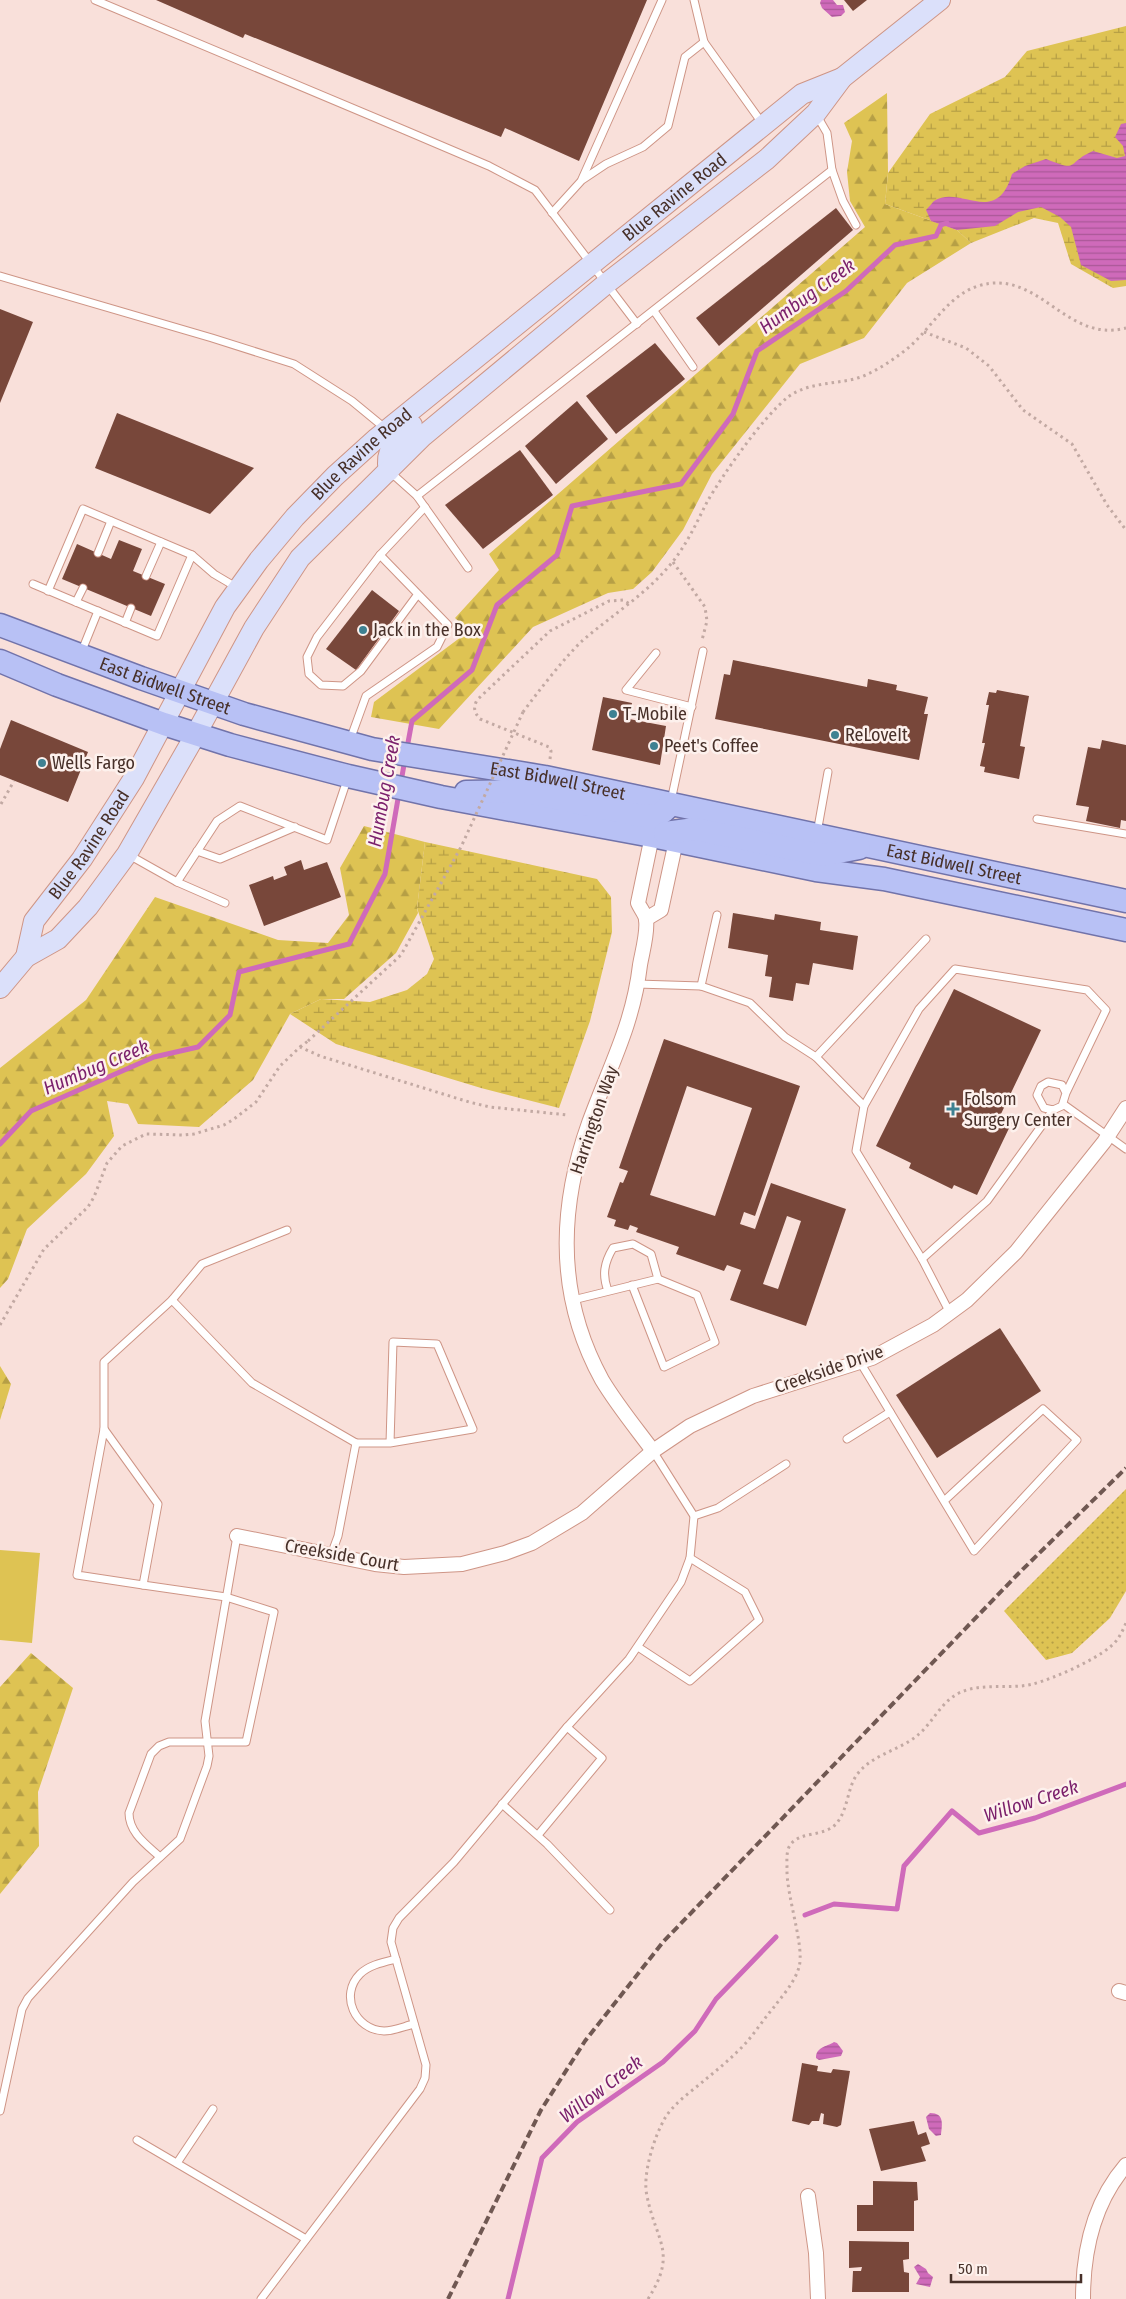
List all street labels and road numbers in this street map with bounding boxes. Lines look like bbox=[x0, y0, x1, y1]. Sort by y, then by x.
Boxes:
street label: Blue Ravine Road bbox=[618, 148, 731, 246]
street label: Blue Ravine Road bbox=[306, 403, 416, 505]
street label: East Bidwell Street bbox=[96, 652, 234, 719]
street label: East Bidwell Street bbox=[488, 757, 628, 805]
street label: Blue Ravine Road bbox=[44, 786, 134, 904]
street label: East Bidwell Street bbox=[885, 839, 1024, 889]
street label: Harrington Way bbox=[565, 1063, 623, 1177]
street label: Creekside Drive bbox=[772, 1340, 886, 1398]
street label: Creekside Court bbox=[283, 1534, 401, 1576]

